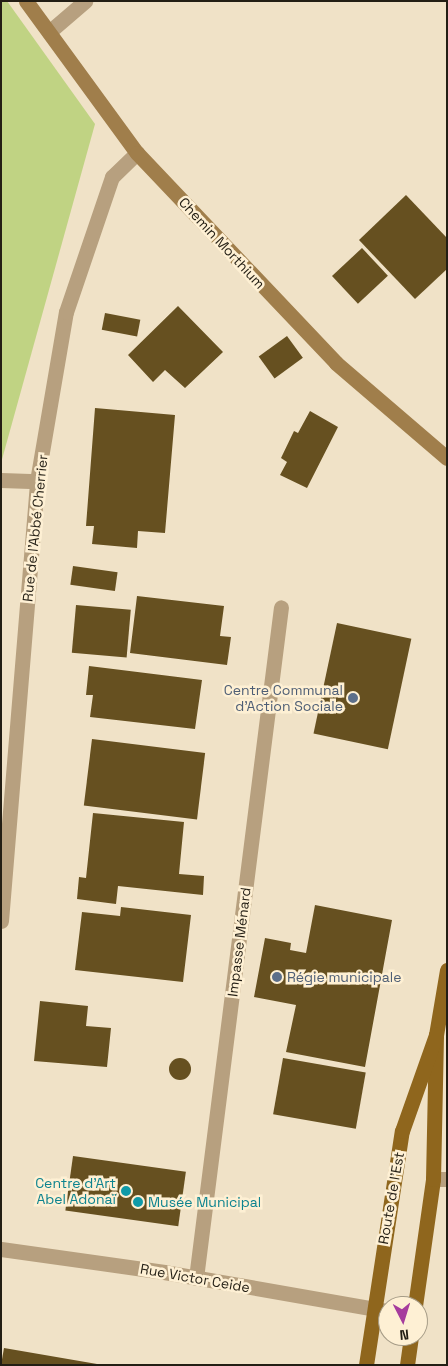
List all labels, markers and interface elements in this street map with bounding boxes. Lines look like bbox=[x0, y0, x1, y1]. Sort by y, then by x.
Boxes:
street label: Chemin Morthium bbox=[175, 194, 269, 292]
street label: Rue de l'Abbé Cherrier bbox=[19, 453, 51, 603]
place label: Centre Communal d'Action Sociale bbox=[224, 682, 343, 714]
marker: Centre Communal d'Action Sociale bbox=[347, 692, 359, 704]
street label: Impasse Ménard bbox=[224, 886, 254, 998]
place label: Régie municipale bbox=[287, 969, 402, 985]
marker: Régie municipale bbox=[271, 971, 283, 983]
street label: Route de l'Est bbox=[375, 1150, 407, 1246]
place label: Centre d'Art Abel Adonaï bbox=[35, 1175, 116, 1208]
marker: Centre d'Art Abel Adonaï bbox=[120, 1185, 132, 1197]
place label: Musée Municipal bbox=[148, 1194, 261, 1210]
marker: Musée Municipal bbox=[132, 1196, 144, 1208]
street label: Rue Victor Ceide bbox=[139, 1260, 251, 1296]
north arrow bbox=[378, 1296, 428, 1346]
text: N bbox=[399, 1326, 410, 1344]

